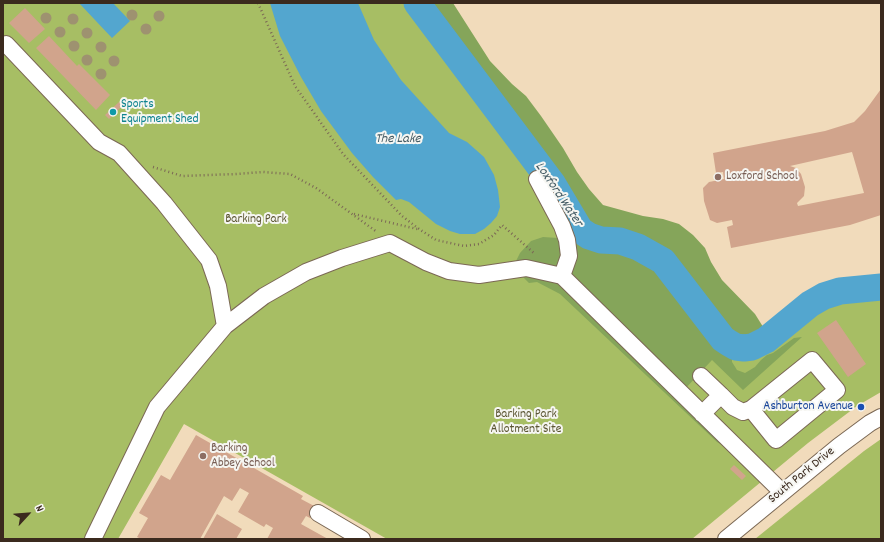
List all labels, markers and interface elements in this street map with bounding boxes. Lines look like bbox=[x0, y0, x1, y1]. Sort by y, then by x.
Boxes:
place label: Sports Equipment Shed bbox=[121, 97, 199, 128]
marker: Sports Equipment Shed bbox=[108, 107, 118, 117]
water label: The Lake bbox=[375, 132, 421, 148]
water label: Loxford Water bbox=[530, 159, 586, 231]
place label: Loxford School bbox=[726, 169, 798, 185]
marker: Loxford School bbox=[713, 172, 723, 182]
park label: Barking Park bbox=[225, 212, 287, 228]
place label: Ashburton Avenue bbox=[763, 399, 853, 415]
marker: Ashburton Avenue bbox=[856, 402, 866, 412]
park label: Barking Park Allotment Site bbox=[491, 407, 561, 438]
place label: Barking Abbey School bbox=[211, 441, 275, 472]
street label: South Park Drive bbox=[766, 444, 838, 508]
marker: Barking Abbey School bbox=[198, 451, 208, 461]
north arrow bbox=[8, 494, 48, 534]
text: N bbox=[30, 503, 47, 515]

